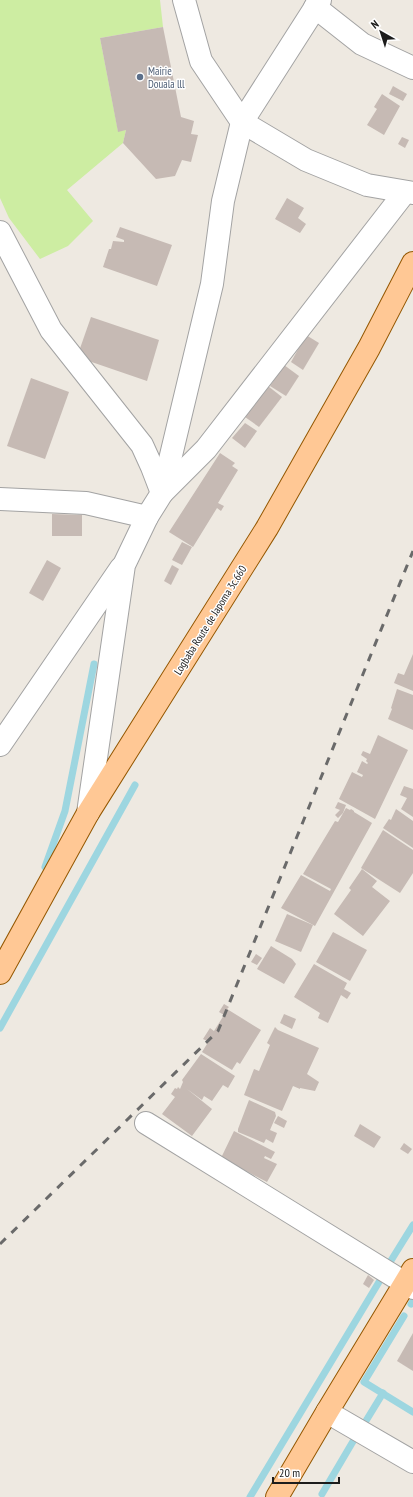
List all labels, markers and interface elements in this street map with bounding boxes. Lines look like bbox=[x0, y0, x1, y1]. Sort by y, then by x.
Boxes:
north arrow bbox=[361, 12, 401, 52]
text: N bbox=[368, 17, 381, 32]
place label: Mairie Douala lll bbox=[148, 64, 185, 91]
marker: Mairie Douala lll bbox=[135, 72, 145, 82]
street label: Logbaba Route de Japoma 3c.660 bbox=[171, 563, 249, 677]
scale bar bbox=[273, 1459, 339, 1485]
text: 20 m bbox=[279, 1465, 300, 1480]

